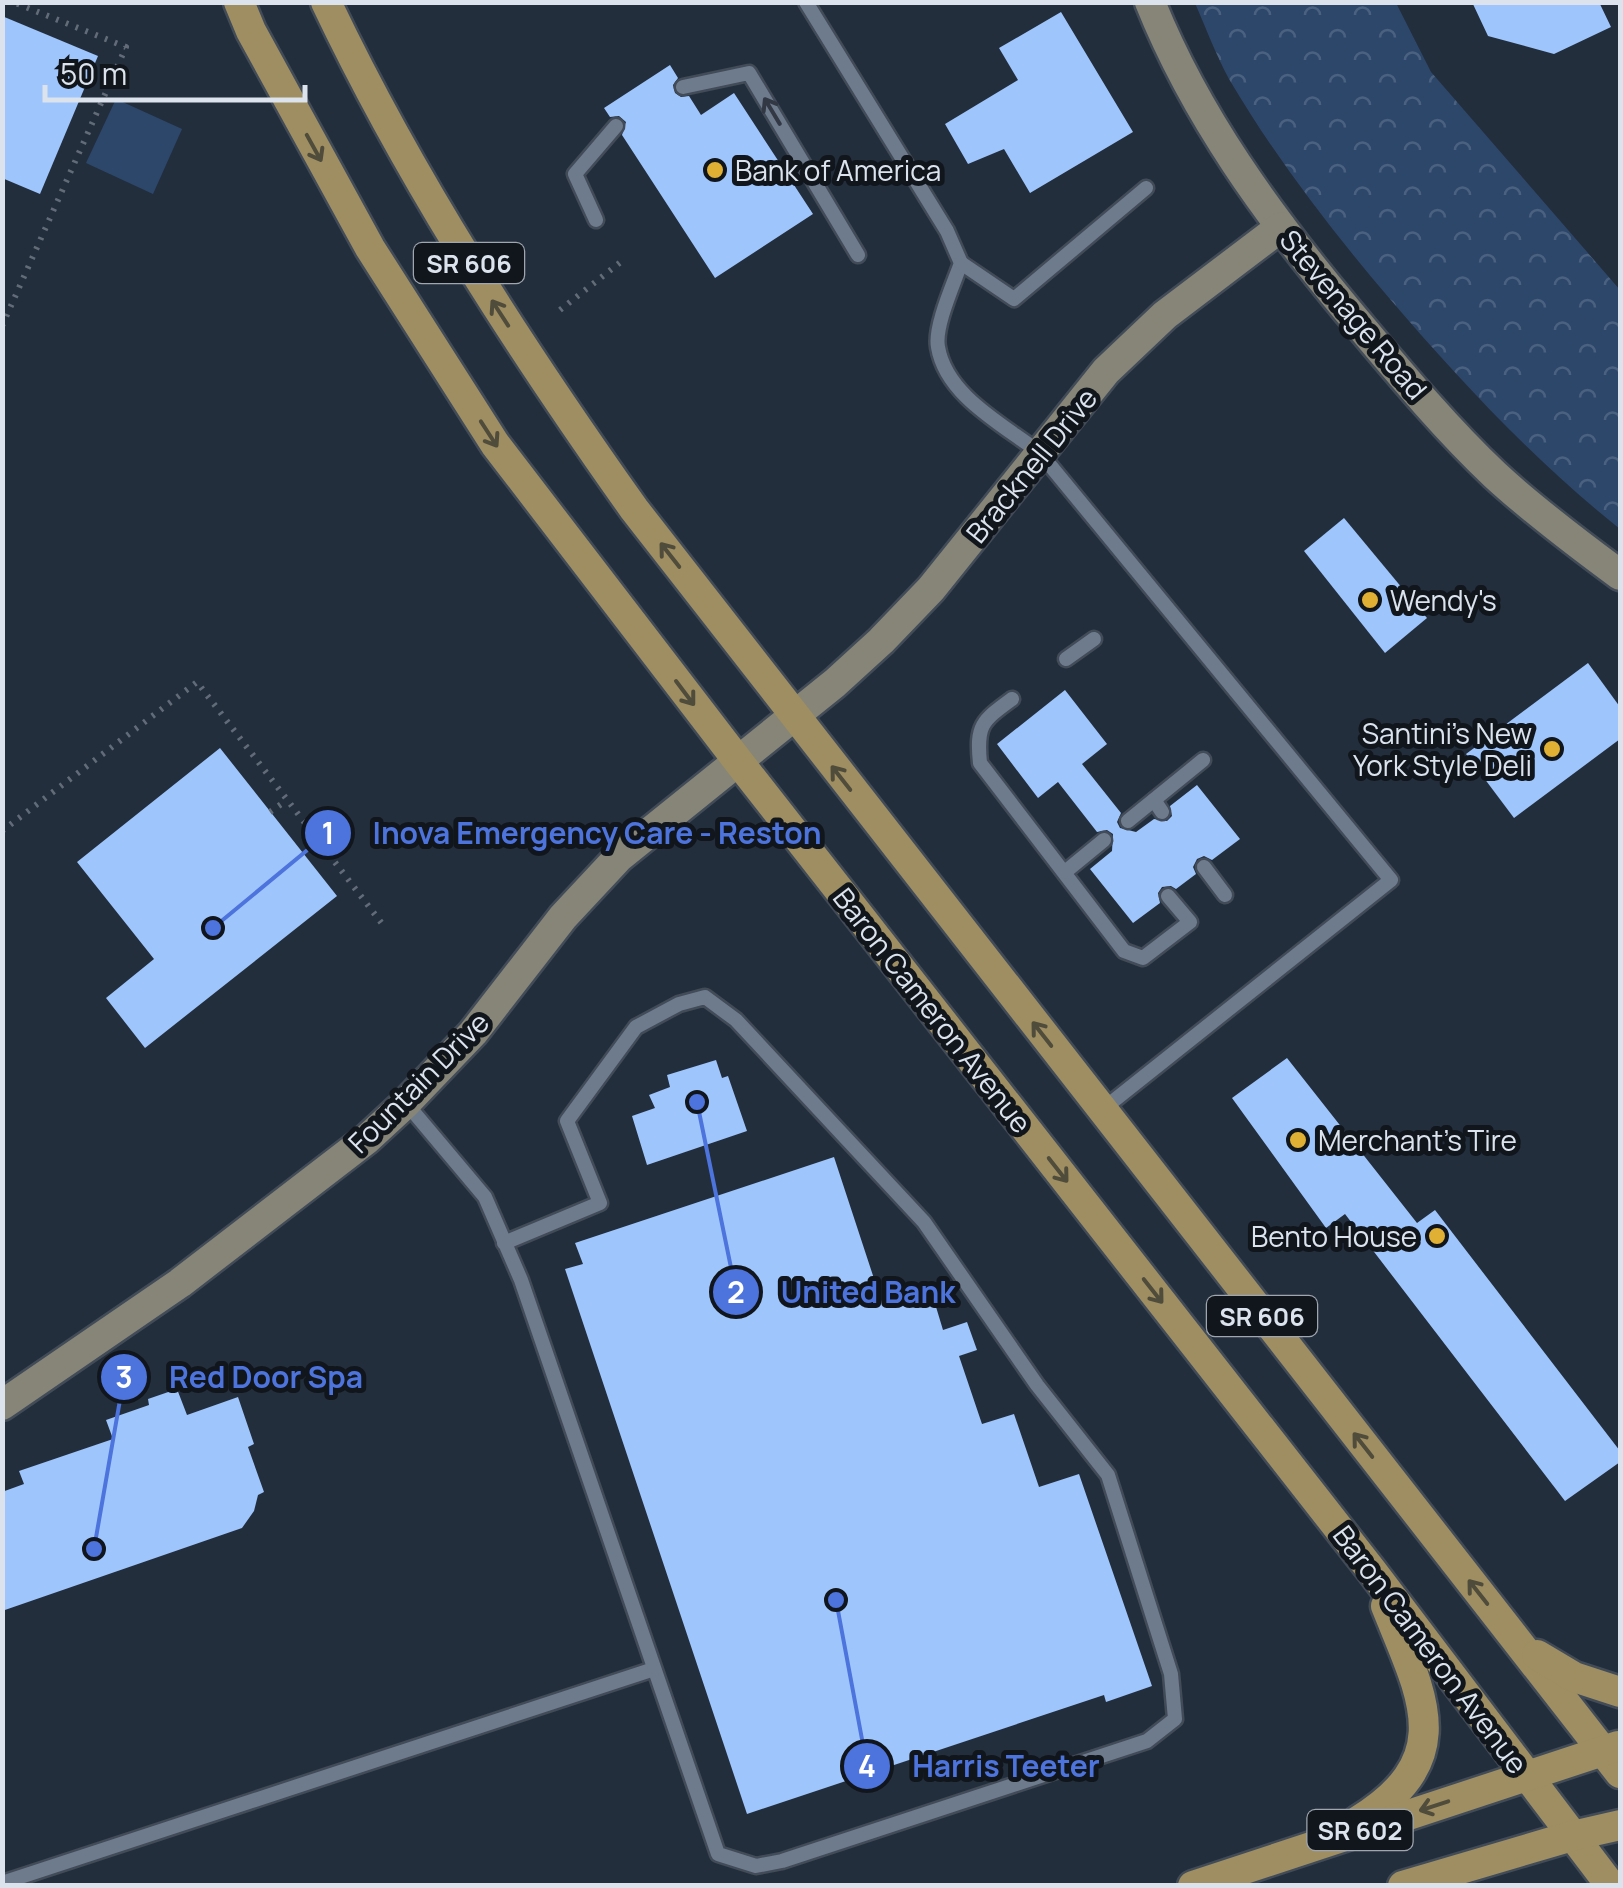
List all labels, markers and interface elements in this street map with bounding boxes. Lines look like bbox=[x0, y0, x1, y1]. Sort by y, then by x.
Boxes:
scale bar bbox=[45, 40, 305, 102]
text: 50 m bbox=[60, 53, 127, 94]
one-way arrow bbox=[762, 97, 782, 126]
one-way arrow bbox=[304, 133, 324, 162]
place label: Bank of America bbox=[735, 151, 941, 189]
marker: Bank of America bbox=[704, 159, 726, 181]
street label: Stevenage Road bbox=[1272, 221, 1436, 407]
road number: SR 606 bbox=[414, 243, 524, 283]
one-way arrow bbox=[490, 299, 511, 328]
street label: Bracknell Drive bbox=[957, 380, 1105, 550]
one-way arrow bbox=[478, 420, 499, 448]
one-way arrow bbox=[659, 542, 680, 569]
place label: Wendy's bbox=[1390, 581, 1497, 619]
marker: Wendy's bbox=[1359, 589, 1381, 611]
one-way arrow bbox=[675, 679, 696, 706]
place label: Santini's New York Style Deli bbox=[1353, 714, 1532, 784]
marker: Santini's New York Style Deli bbox=[1541, 738, 1563, 760]
one-way arrow bbox=[830, 765, 852, 791]
callout: Inova Emergency Care - Reston bbox=[303, 803, 841, 863]
text: 1 bbox=[321, 812, 335, 853]
text: Inova Emergency Care - Reston bbox=[373, 812, 821, 853]
street label: Baron Cameron Avenue bbox=[825, 880, 1041, 1140]
street label: Fountain Drive bbox=[339, 1003, 497, 1161]
one-way arrow bbox=[1031, 1021, 1053, 1047]
place label: Merchant's Tire bbox=[1318, 1121, 1517, 1159]
marker: Merchant's Tire bbox=[1287, 1129, 1309, 1151]
one-way arrow bbox=[1047, 1156, 1069, 1182]
place label: Bento House bbox=[1251, 1217, 1417, 1255]
marker: Bento House bbox=[1426, 1225, 1448, 1247]
callout: United Bank bbox=[711, 1262, 976, 1322]
text: 2 bbox=[727, 1271, 745, 1312]
text: United Bank bbox=[781, 1271, 956, 1312]
one-way arrow bbox=[1142, 1277, 1163, 1304]
road number: SR 606 bbox=[1207, 1296, 1317, 1336]
callout: Red Door Spa bbox=[99, 1347, 383, 1407]
text: 3 bbox=[115, 1356, 133, 1397]
text: Red Door Spa bbox=[169, 1356, 363, 1397]
one-way arrow bbox=[1353, 1432, 1374, 1459]
street label: Baron Cameron Avenue bbox=[1325, 1517, 1537, 1781]
one-way arrow bbox=[1467, 1579, 1489, 1605]
callout: Harris Teeter bbox=[842, 1736, 1120, 1796]
text: 4 bbox=[858, 1745, 876, 1786]
text: Harris Teeter bbox=[912, 1745, 1100, 1786]
one-way arrow bbox=[1418, 1799, 1450, 1817]
road number: SR 602 bbox=[1308, 1810, 1412, 1850]

